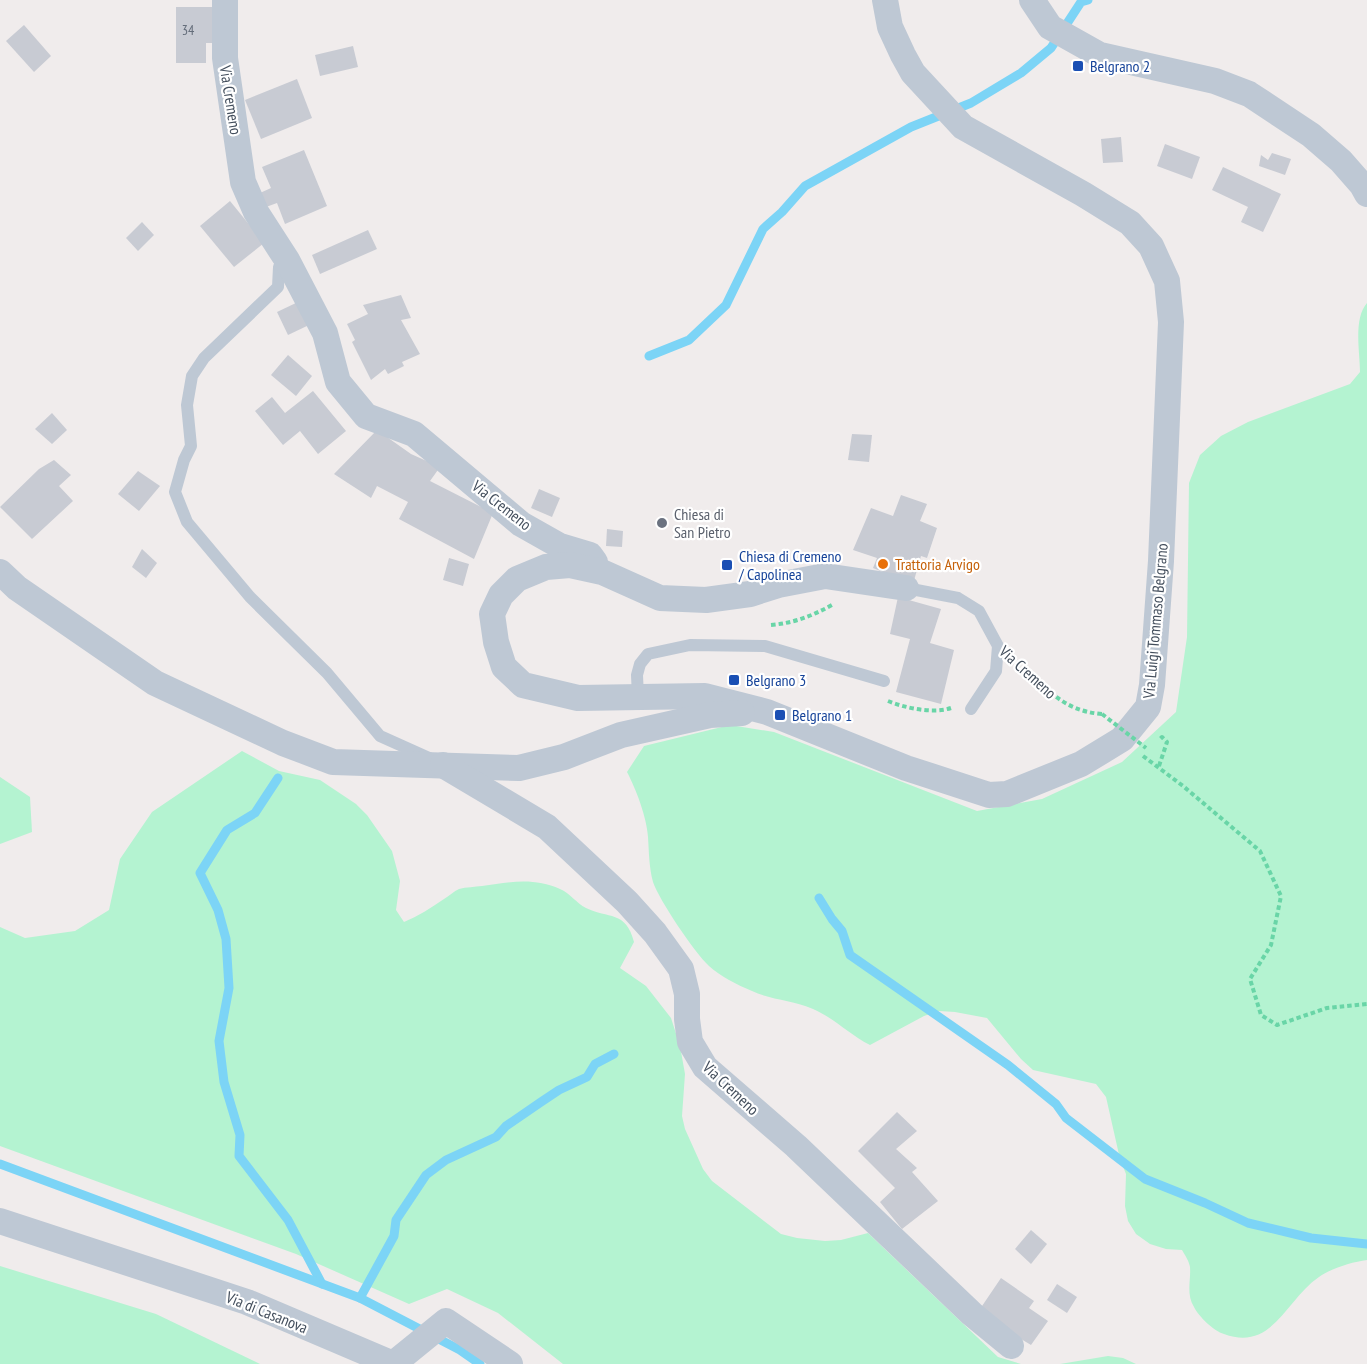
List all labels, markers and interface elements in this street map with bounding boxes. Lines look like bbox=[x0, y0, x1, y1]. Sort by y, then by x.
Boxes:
house number: 34 bbox=[182, 21, 195, 39]
place label: Belgrano 2 bbox=[1090, 56, 1150, 76]
marker: Belgrano 2 bbox=[1071, 59, 1085, 73]
street label: Via Cremeno bbox=[216, 63, 246, 136]
street label: Via Cremeno bbox=[468, 475, 536, 534]
place label: Chiesa di San Pietro bbox=[674, 504, 731, 542]
marker: Chiesa di San Pietro bbox=[655, 516, 669, 530]
street label: Via Luigi Tommaso Belgrano bbox=[1138, 542, 1172, 700]
place label: Chiesa di Cremeno / Capolinea bbox=[738, 546, 842, 584]
place label: Trattoria Arvigo bbox=[895, 554, 980, 574]
marker: Trattoria Arvigo bbox=[876, 557, 890, 571]
marker: Chiesa di Cremeno / Capolinea bbox=[720, 558, 734, 572]
street label: Via Cremeno bbox=[995, 641, 1061, 703]
place label: Belgrano 3 bbox=[746, 670, 806, 690]
marker: Belgrano 3 bbox=[727, 673, 741, 687]
place label: Belgrano 1 bbox=[792, 705, 852, 725]
marker: Belgrano 1 bbox=[773, 708, 787, 722]
street label: Via Cremeno bbox=[698, 1056, 763, 1119]
street label: Via di Casanova bbox=[222, 1286, 311, 1337]

